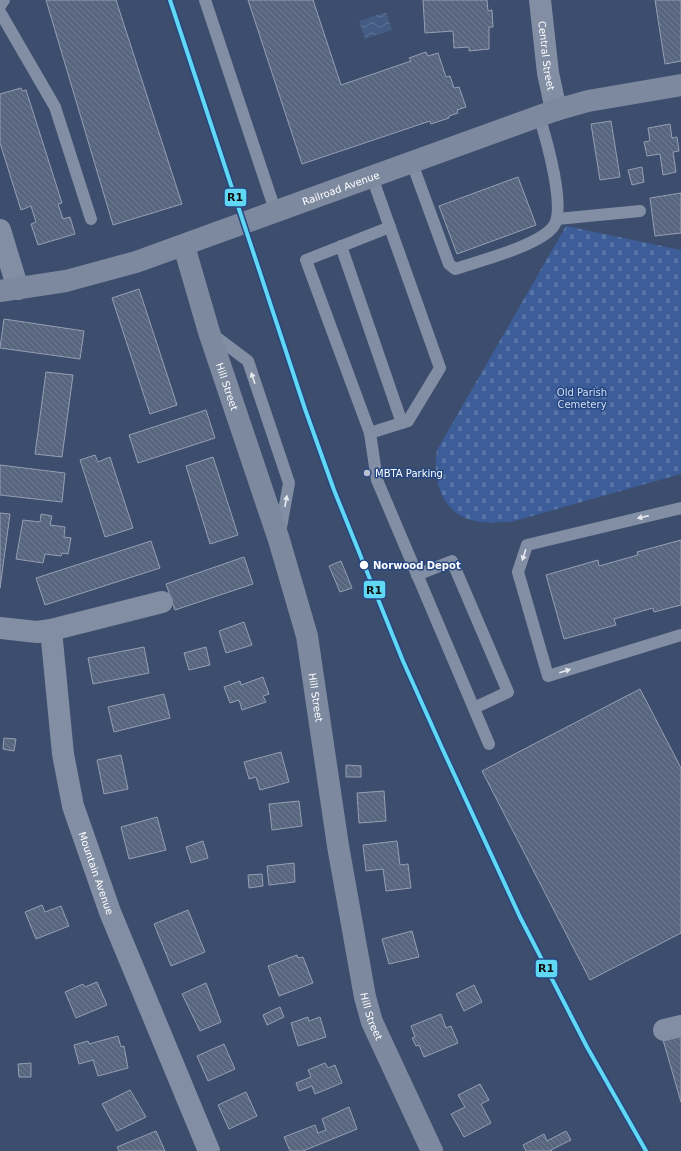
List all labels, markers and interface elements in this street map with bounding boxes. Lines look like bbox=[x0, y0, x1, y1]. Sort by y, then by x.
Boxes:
street label: Central Street bbox=[536, 20, 557, 92]
street label: Railroad Avenue bbox=[301, 169, 381, 207]
line badge: R1 bbox=[224, 188, 247, 207]
text: R1 bbox=[227, 191, 243, 204]
street label: Hill Street bbox=[214, 361, 240, 412]
one-way arrow bbox=[250, 371, 256, 383]
park label: Old Parish Cemetery bbox=[557, 387, 607, 410]
marker: MBTA Parking bbox=[362, 468, 372, 478]
place label: MBTA Parking bbox=[375, 468, 443, 479]
one-way arrow bbox=[283, 495, 289, 508]
one-way arrow bbox=[637, 515, 649, 521]
one-way arrow bbox=[520, 549, 526, 561]
marker: Norwood Depot bbox=[358, 559, 370, 571]
place label: Norwood Depot bbox=[373, 560, 461, 571]
line badge: R1 bbox=[363, 580, 386, 599]
text: R1 bbox=[366, 584, 382, 597]
one-way arrow bbox=[559, 668, 571, 674]
street label: Hill Street bbox=[307, 672, 325, 723]
street label: Mountain Avenue bbox=[76, 830, 115, 916]
line badge: R1 bbox=[535, 959, 558, 978]
text: R1 bbox=[538, 962, 554, 975]
street label: Hill Street bbox=[358, 992, 385, 1042]

